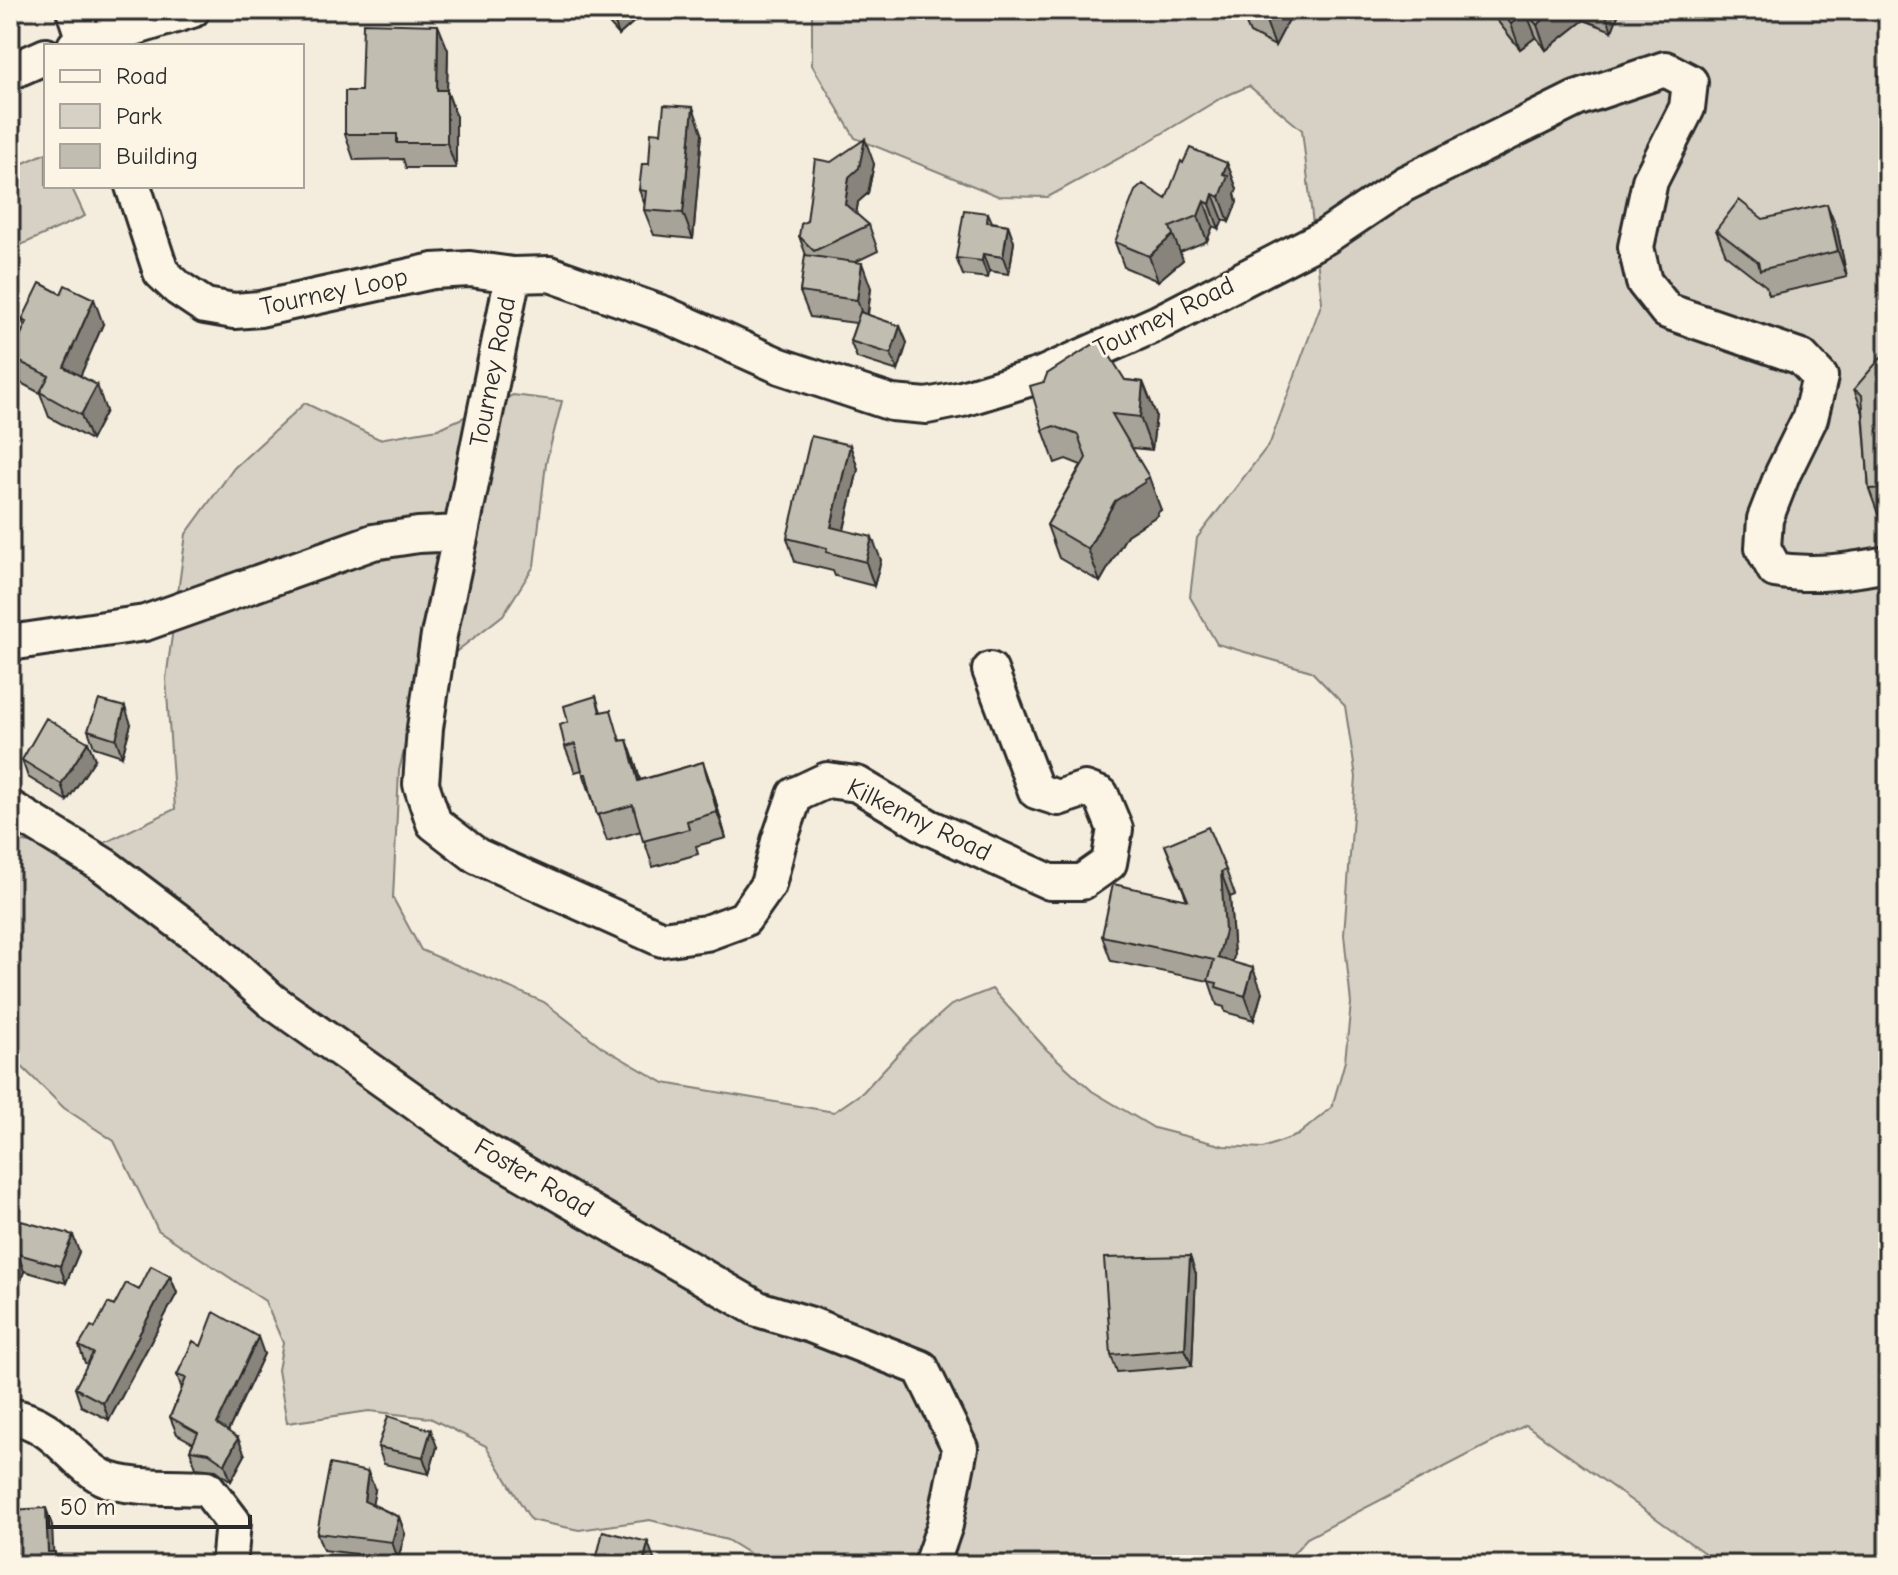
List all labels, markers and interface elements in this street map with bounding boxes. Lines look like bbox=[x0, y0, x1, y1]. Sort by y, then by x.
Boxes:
legend bbox=[44, 44, 304, 188]
text: Road bbox=[116, 62, 168, 90]
text: Park bbox=[116, 102, 162, 130]
text: Building bbox=[116, 142, 198, 170]
street label: Tourney Loop bbox=[257, 262, 411, 322]
street label: Tourney Road bbox=[1089, 270, 1239, 364]
street label: Tourney Road bbox=[464, 294, 522, 450]
street label: Kilkenny Road bbox=[842, 772, 996, 868]
street label: Foster Road bbox=[469, 1132, 599, 1224]
scale bar bbox=[48, 1479, 250, 1529]
text: 50 m bbox=[60, 1493, 116, 1521]

